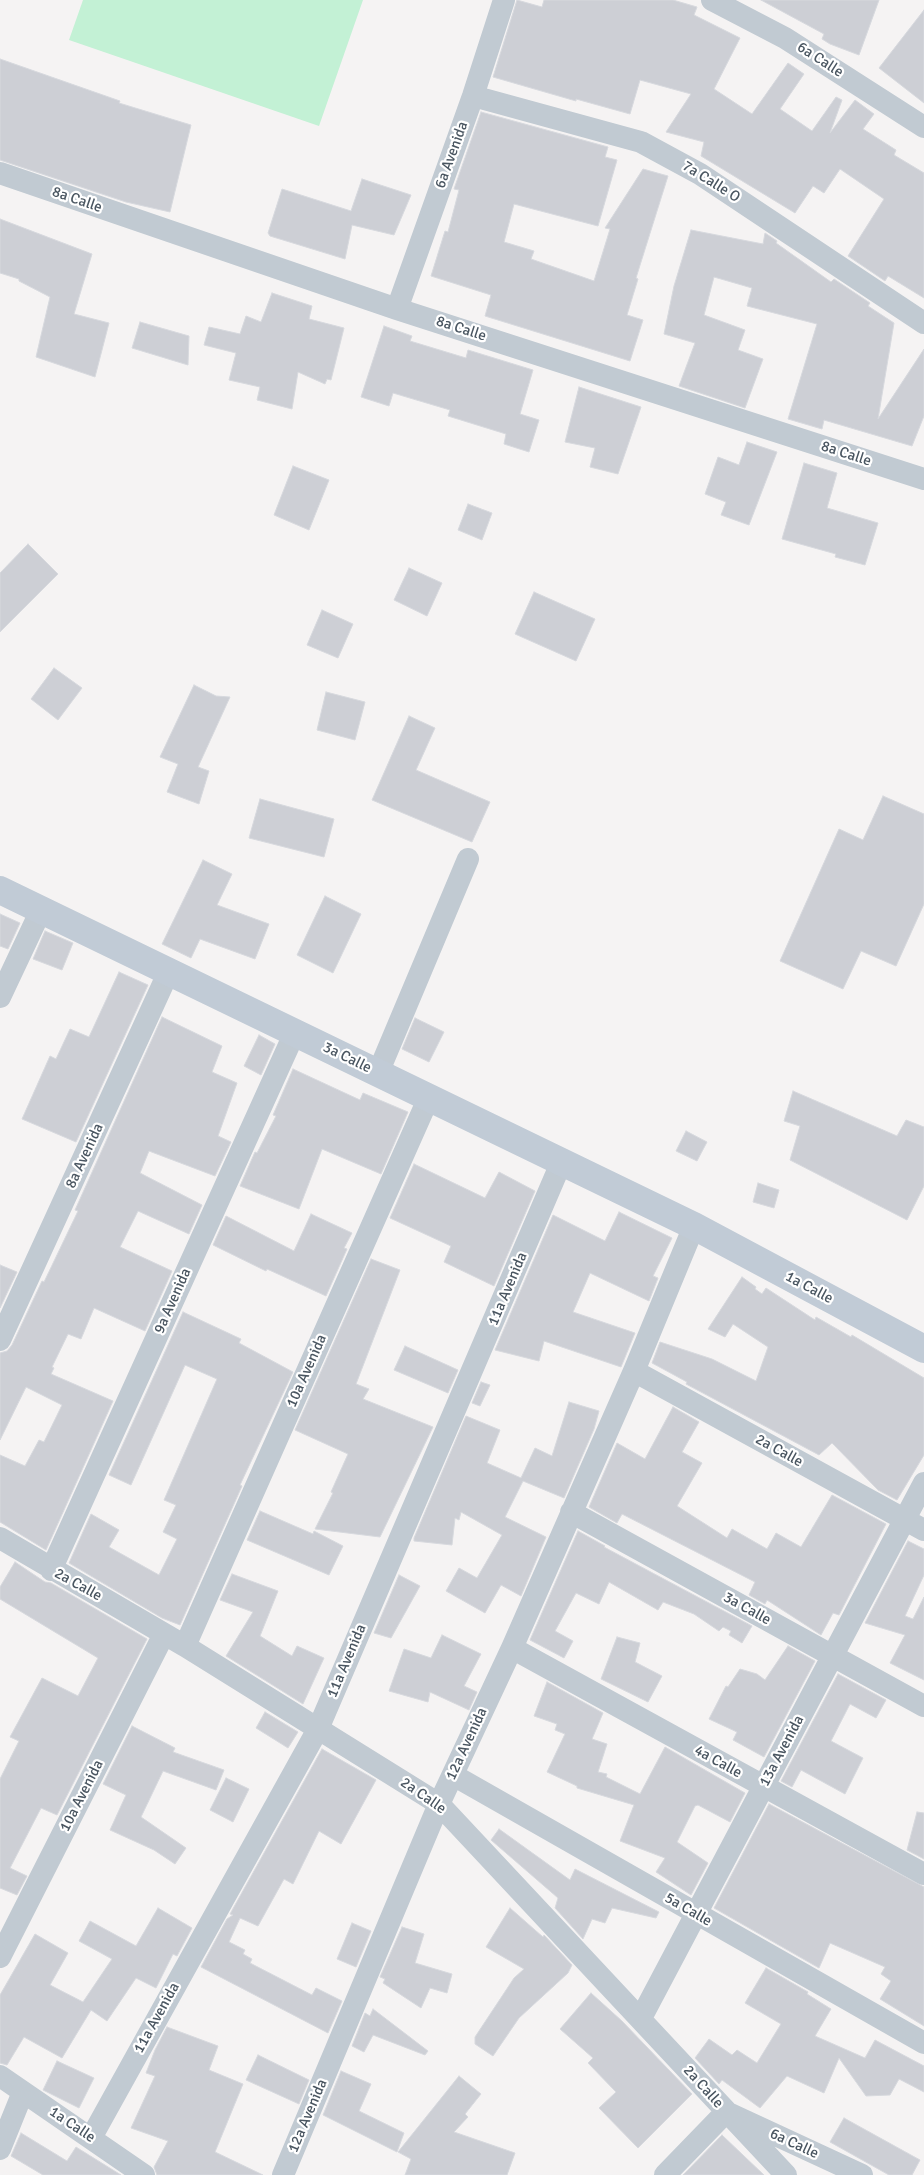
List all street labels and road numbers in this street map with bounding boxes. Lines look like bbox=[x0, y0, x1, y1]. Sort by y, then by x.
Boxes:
street label: 6a Calle bbox=[793, 38, 847, 82]
street label: 6a Avenida bbox=[432, 119, 472, 191]
street label: 7a Calle O bbox=[679, 157, 743, 207]
street label: 8a Calle bbox=[50, 183, 104, 217]
street label: 8a Calle bbox=[434, 312, 488, 346]
street label: 8a Calle bbox=[819, 437, 873, 471]
street label: 3a Calle bbox=[320, 1039, 374, 1077]
street label: 8a Avenida bbox=[62, 1121, 108, 1191]
street label: 11a Avenida bbox=[484, 1250, 532, 1328]
street label: 9a Avenida bbox=[151, 1265, 195, 1337]
street label: 1a Calle bbox=[782, 1268, 836, 1308]
street label: 10a Avenida bbox=[283, 1332, 331, 1410]
street label: 2a Calle bbox=[752, 1431, 806, 1471]
street label: 2a Calle bbox=[51, 1565, 105, 1605]
street label: 3a Calle bbox=[720, 1589, 774, 1629]
street label: 11a Avenida bbox=[323, 1622, 371, 1700]
street label: 12a Avenida bbox=[442, 1705, 492, 1783]
street label: 13a Avenida bbox=[756, 1712, 808, 1790]
street label: 4a Calle bbox=[691, 1742, 745, 1782]
street label: 10a Avenida bbox=[56, 1757, 108, 1835]
street label: 2a Calle bbox=[397, 1774, 449, 1818]
street label: 5a Calle bbox=[661, 1889, 715, 1931]
street label: 11a Avenida bbox=[130, 1980, 184, 2056]
street label: 2a Calle bbox=[679, 2062, 727, 2112]
street label: 12a Avenida bbox=[284, 2077, 332, 2155]
street label: 1a Calle bbox=[46, 2103, 98, 2147]
street label: 6a Calle bbox=[767, 2125, 821, 2163]

